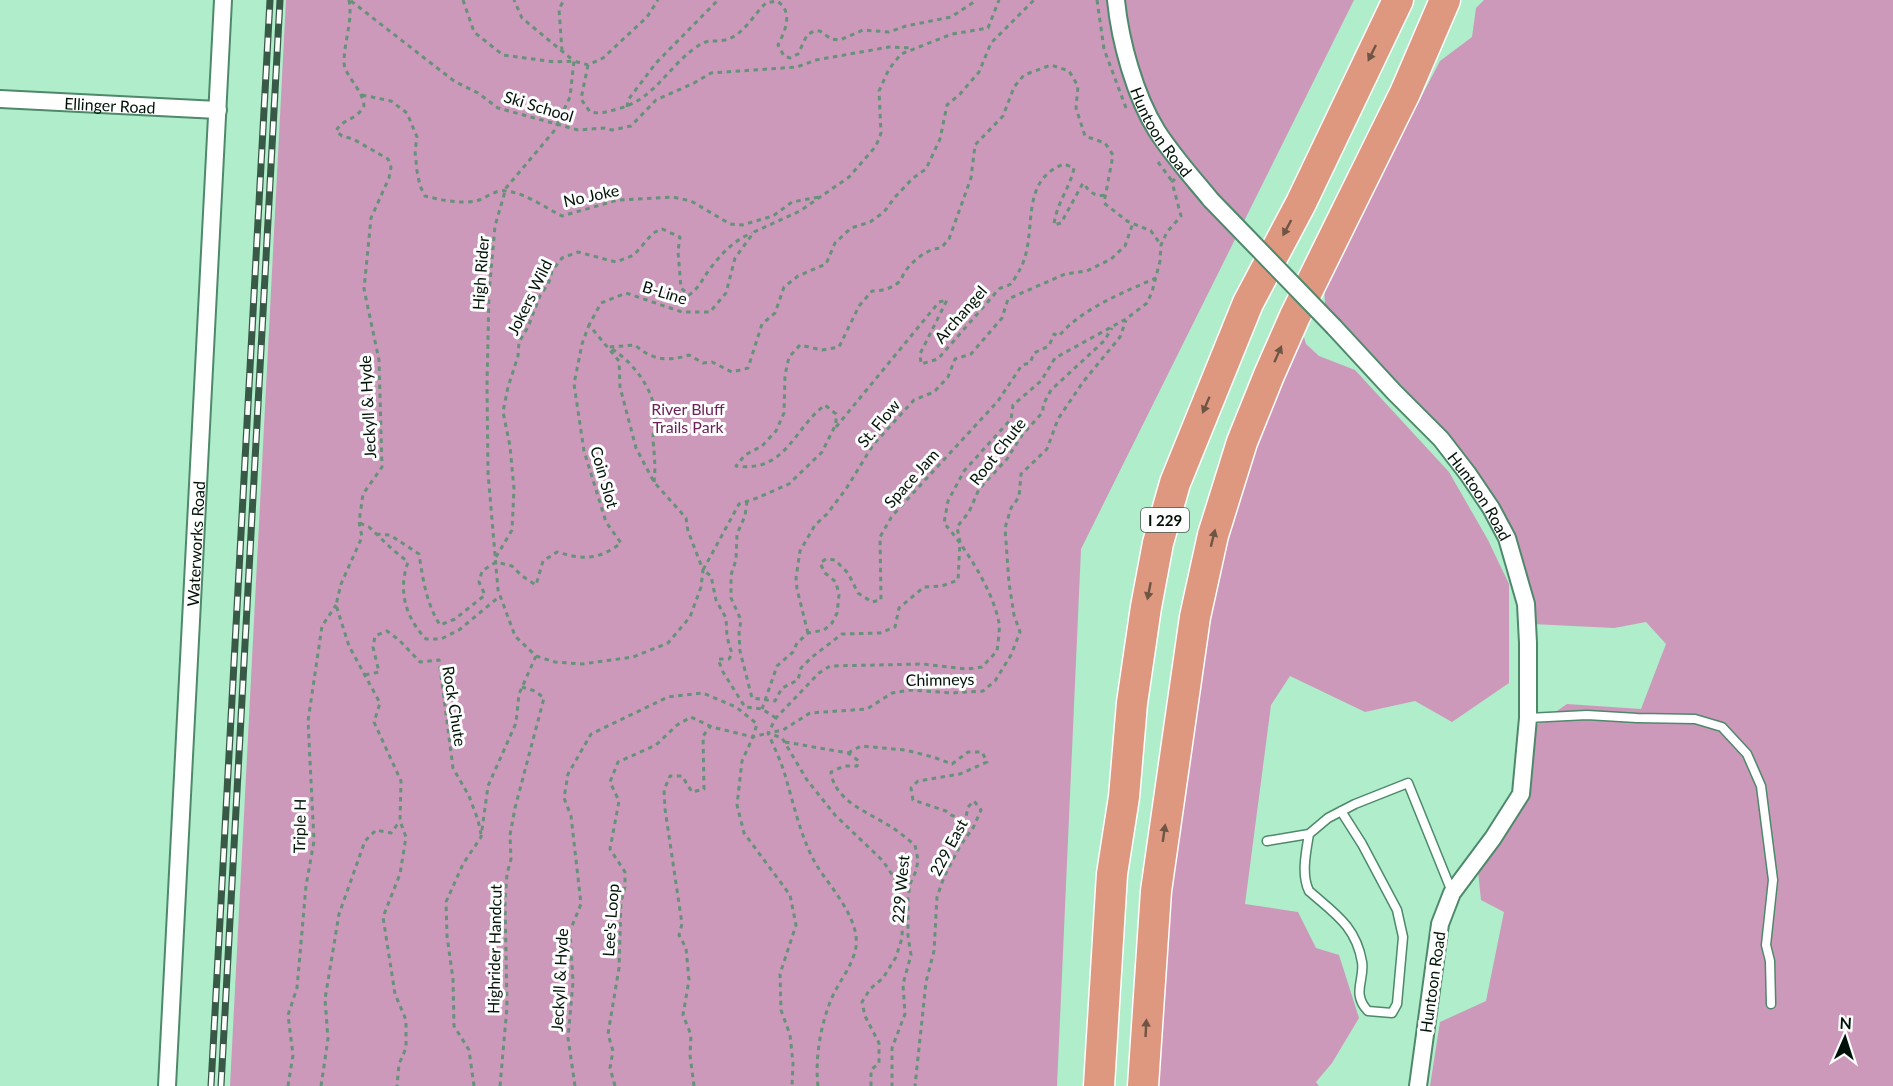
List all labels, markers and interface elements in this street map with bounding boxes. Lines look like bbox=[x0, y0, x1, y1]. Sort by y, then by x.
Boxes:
one-way arrow bbox=[1368, 44, 1377, 61]
street label: Huntoon Road bbox=[1127, 84, 1197, 180]
street label: Ski School bbox=[502, 86, 576, 126]
street label: Ellinger Road bbox=[64, 93, 156, 116]
street label: No Joke bbox=[561, 180, 621, 210]
one-way arrow bbox=[1282, 220, 1292, 237]
street label: High Rider bbox=[468, 235, 492, 311]
street label: Jokers Wild bbox=[503, 256, 555, 338]
street label: B-Line bbox=[640, 276, 690, 308]
street label: Archangel bbox=[930, 281, 990, 347]
one-way arrow bbox=[1273, 345, 1283, 363]
street label: Jeckyll & Hyde bbox=[355, 355, 379, 459]
street label: St. Flow bbox=[853, 395, 904, 451]
one-way arrow bbox=[1201, 396, 1210, 414]
park label: River Bluff Trails Park bbox=[651, 399, 725, 436]
street label: Root Chute bbox=[965, 414, 1029, 488]
street label: Coin Slot bbox=[587, 444, 623, 510]
street label: Space Jam bbox=[880, 445, 942, 511]
street label: Huntoon Road bbox=[1444, 447, 1516, 543]
street label: Waterworks Road bbox=[182, 481, 208, 607]
road number: I 229 bbox=[1141, 508, 1189, 532]
one-way arrow bbox=[1208, 528, 1218, 547]
one-way arrow bbox=[1144, 582, 1153, 601]
street label: Rock Chute bbox=[439, 664, 471, 748]
street label: Chimneys bbox=[905, 669, 975, 689]
street label: Triple H bbox=[289, 798, 309, 854]
street label: 229 East bbox=[925, 815, 971, 879]
one-way arrow bbox=[1159, 824, 1168, 843]
street label: 229 West bbox=[888, 854, 912, 924]
street label: Lee's Loop bbox=[598, 883, 622, 957]
street label: Highrider Handcut bbox=[483, 884, 505, 1014]
street label: Jeckyll & Hyde bbox=[547, 928, 571, 1032]
street label: Huntoon Road bbox=[1415, 930, 1449, 1034]
north arrow bbox=[1815, 1008, 1875, 1068]
text: N bbox=[1839, 1013, 1852, 1032]
one-way arrow bbox=[1142, 1018, 1151, 1037]

